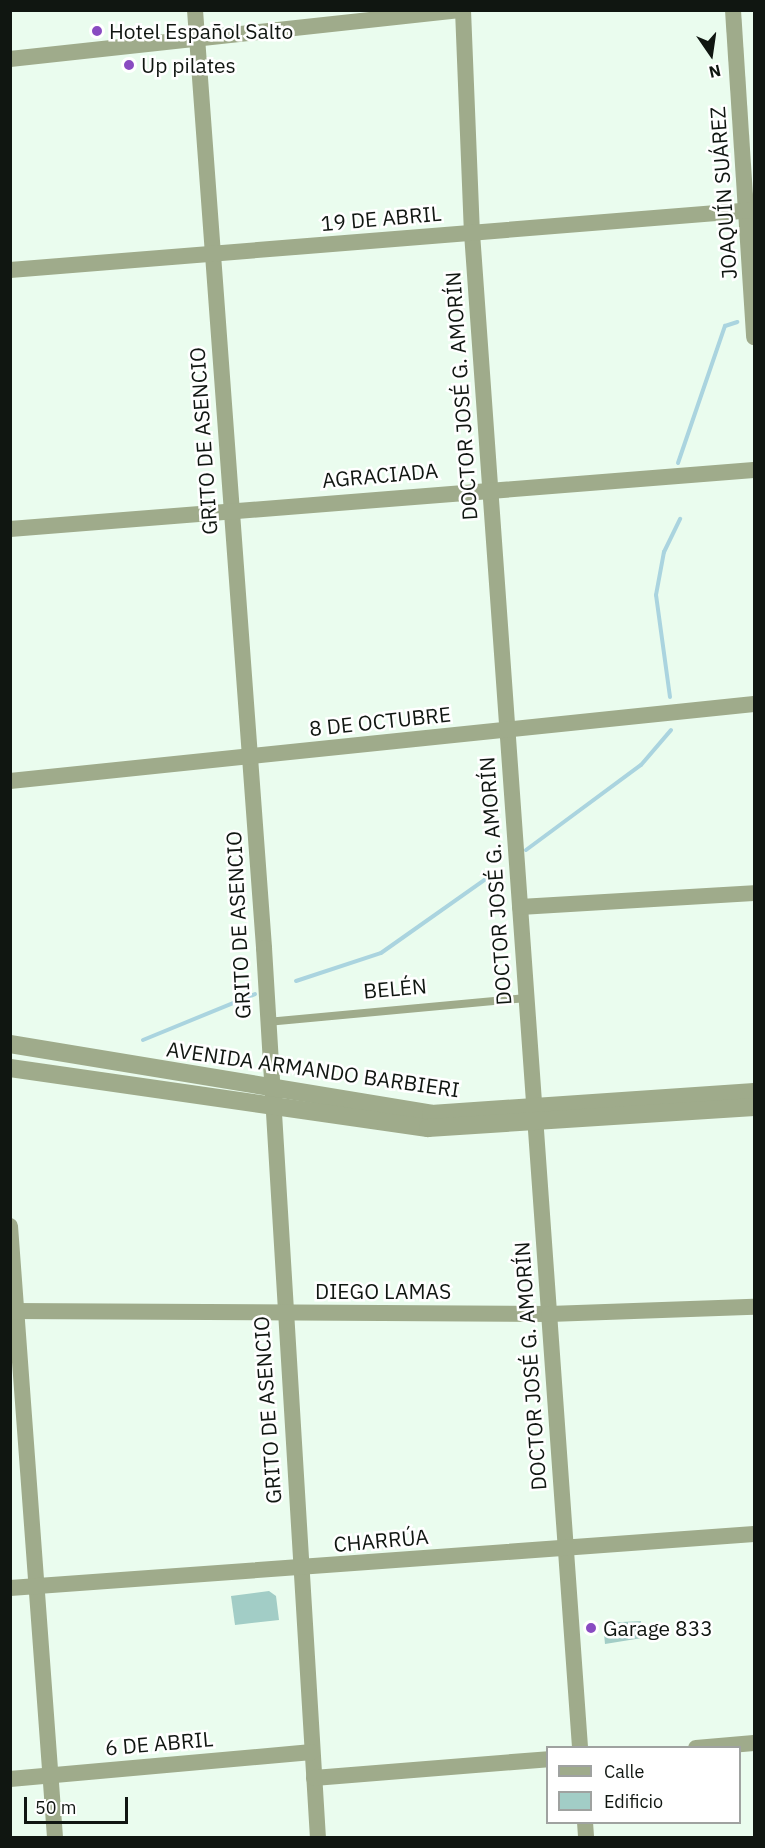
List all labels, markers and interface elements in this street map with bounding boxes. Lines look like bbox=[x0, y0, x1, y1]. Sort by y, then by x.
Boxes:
place label: Hotel Español Salto bbox=[109, 18, 293, 44]
marker: Hotel Español Salto bbox=[90, 24, 104, 38]
north arrow bbox=[681, 24, 741, 84]
place label: Up pilates bbox=[141, 52, 236, 78]
marker: Up pilates bbox=[122, 58, 136, 72]
text: N bbox=[707, 60, 723, 83]
street label: JOAQUÍN SUÁREZ bbox=[704, 106, 742, 280]
street label: 19 DE ABRIL bbox=[320, 200, 442, 236]
street label: DOCTOR JOSÉ G. AMORÍN bbox=[440, 271, 482, 521]
street label: GRITO DE ASENCIO bbox=[184, 346, 222, 536]
street label: AGRACIADA bbox=[321, 457, 439, 493]
street label: 8 DE OCTUBRE bbox=[308, 701, 452, 741]
street label: DOCTOR JOSÉ G. AMORÍN bbox=[474, 756, 516, 1006]
street label: GRITO DE ASENCIO bbox=[220, 830, 256, 1020]
street label: BELÉN bbox=[362, 973, 428, 1003]
street label: AVENIDA ARMANDO BARBIERI bbox=[165, 1036, 461, 1102]
street label: DOCTOR JOSÉ G. AMORÍN bbox=[509, 1241, 551, 1491]
street label: DIEGO LAMAS bbox=[315, 1278, 451, 1304]
street label: GRITO DE ASENCIO bbox=[248, 1315, 286, 1505]
street label: CHARRÚA bbox=[332, 1523, 430, 1557]
place label: Garage 833 bbox=[603, 1615, 713, 1641]
marker: Garage 833 bbox=[584, 1621, 598, 1635]
street label: 6 DE ABRIL bbox=[104, 1726, 214, 1760]
legend bbox=[546, 1746, 741, 1824]
text: Calle bbox=[604, 1760, 644, 1783]
scale bar bbox=[27, 1785, 130, 1823]
text: Edificio bbox=[604, 1790, 663, 1813]
text: 50 m bbox=[35, 1796, 77, 1819]

